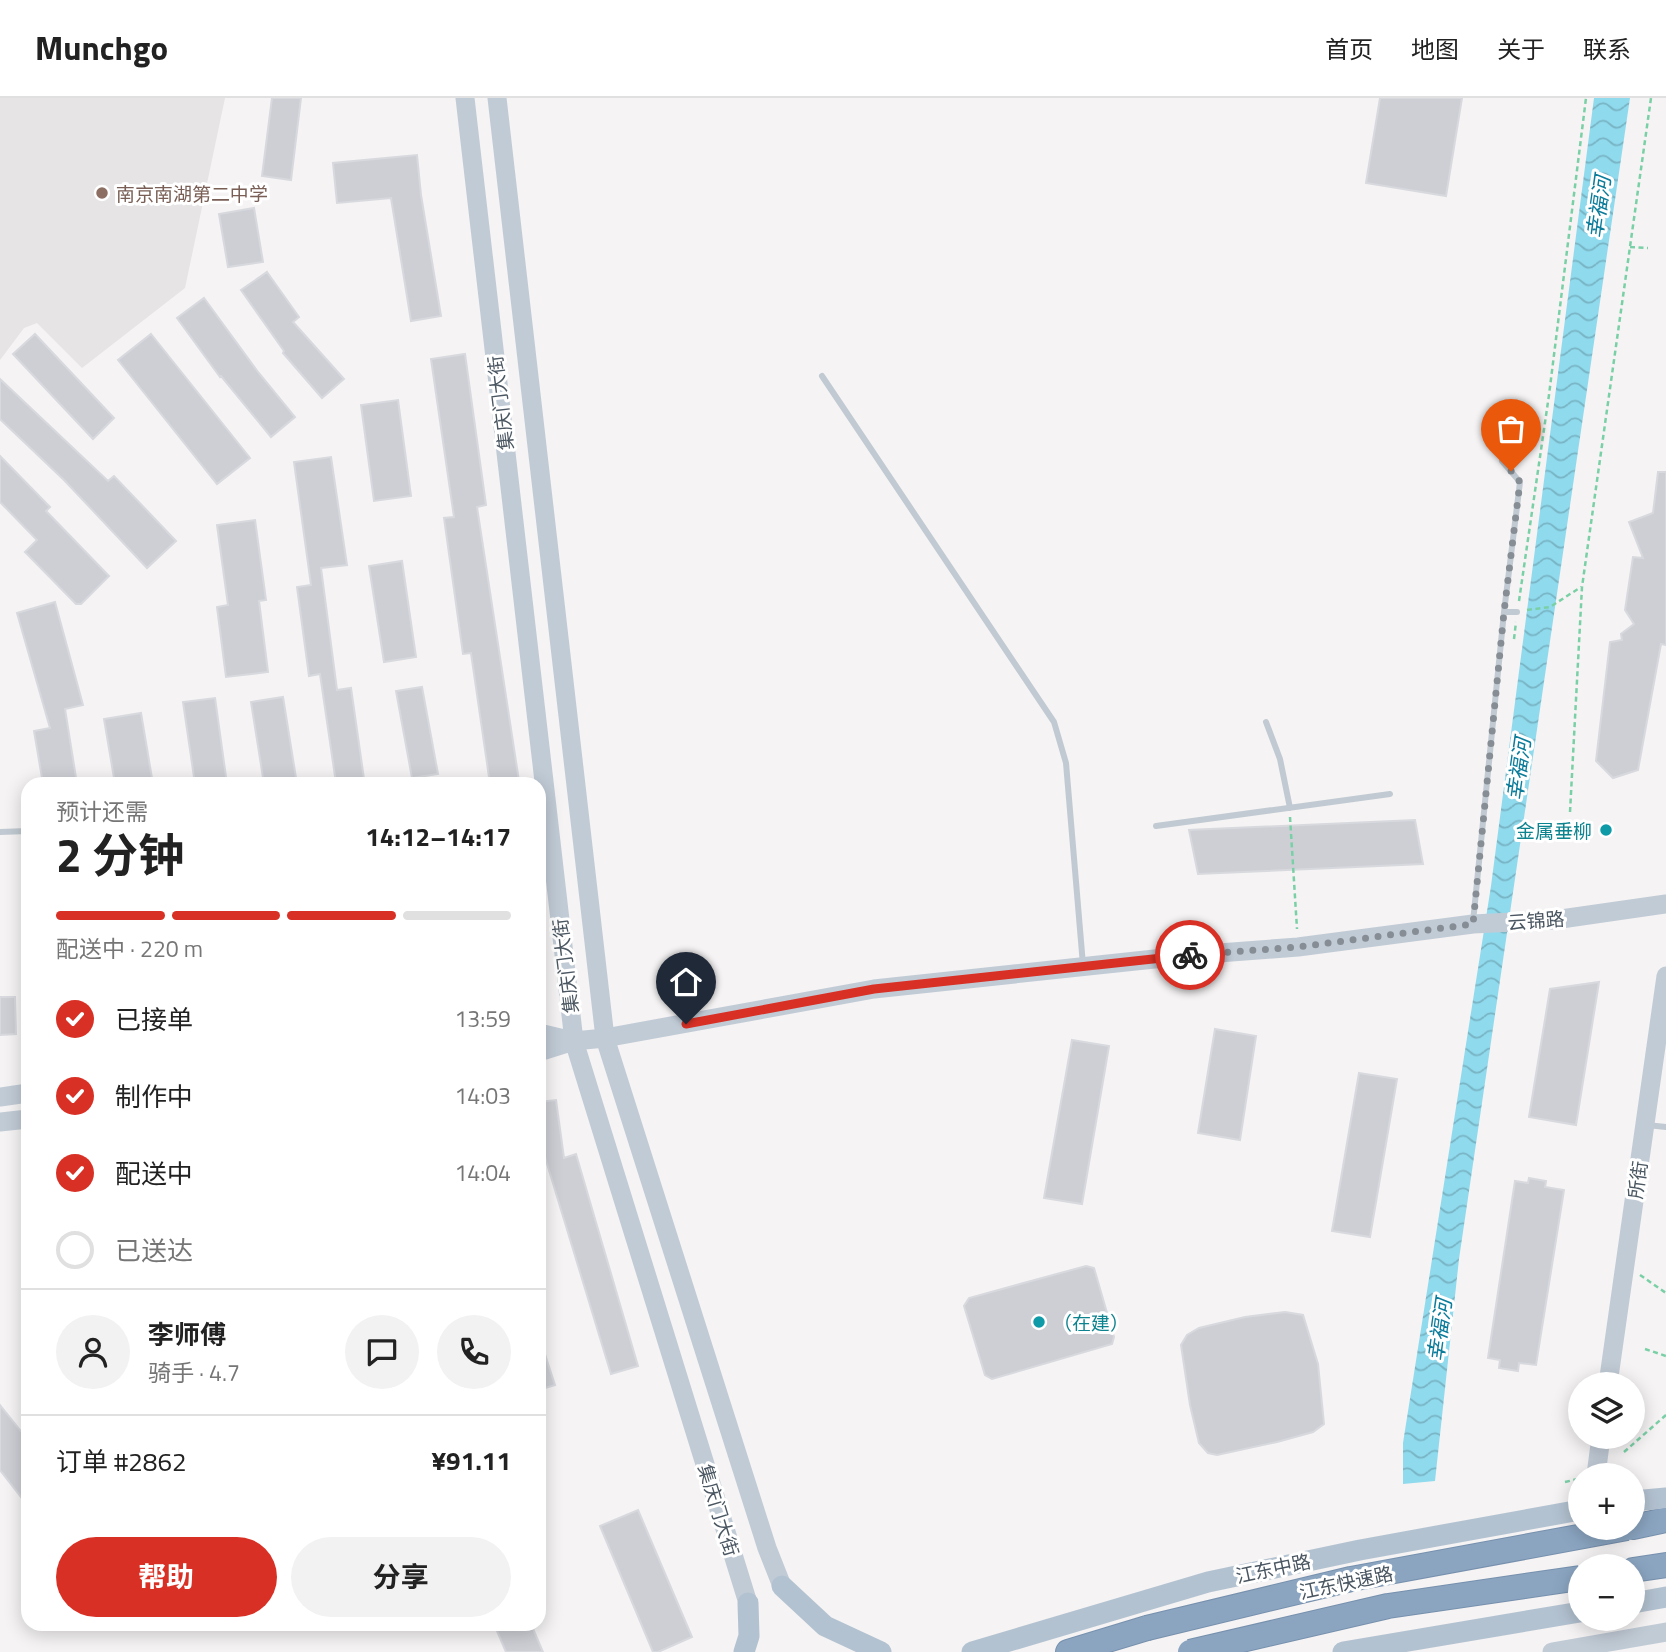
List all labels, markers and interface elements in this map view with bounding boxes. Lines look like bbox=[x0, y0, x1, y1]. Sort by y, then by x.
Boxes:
text: Munchgo bbox=[35, 23, 168, 73]
text: 首页 bbox=[1325, 31, 1373, 67]
text: 地图 bbox=[1411, 31, 1459, 67]
text: 关于 bbox=[1497, 31, 1545, 67]
text: 联系 bbox=[1583, 31, 1631, 67]
water label: 幸福河 bbox=[1578, 170, 1619, 240]
place label: 南京南湖第二中学 bbox=[116, 179, 268, 208]
marker: 南京南湖第二中学 bbox=[94, 185, 110, 201]
street label: 集庆门大街 bbox=[480, 354, 520, 452]
pin bbox=[1481, 399, 1541, 471]
icon: bag bbox=[1492, 410, 1530, 448]
water label: 幸福河 bbox=[1498, 732, 1539, 802]
text: 预计还需 bbox=[56, 794, 148, 829]
place label: 金属垂柳 bbox=[1516, 816, 1592, 845]
text: 14:12–14:17 bbox=[365, 817, 511, 856]
text: 2 分钟 bbox=[56, 820, 184, 890]
marker: 金属垂柳 bbox=[1598, 822, 1614, 838]
street label: 云锦路 bbox=[1507, 904, 1565, 936]
street label: 集庆门大街 bbox=[545, 917, 585, 1015]
courier bbox=[1155, 920, 1225, 990]
text: 配送中 · 220 m bbox=[56, 931, 203, 966]
icon: bike bbox=[1171, 936, 1209, 974]
pin bbox=[656, 952, 716, 1024]
icon: home bbox=[667, 963, 705, 1001]
icon: check bbox=[56, 1000, 94, 1038]
text: 已接单 bbox=[115, 1000, 193, 1039]
text: 13:59 bbox=[454, 1001, 511, 1036]
icon: check bbox=[56, 1077, 94, 1115]
text: 制作中 bbox=[115, 1077, 193, 1116]
text: 14:03 bbox=[454, 1078, 511, 1113]
icon: check bbox=[56, 1154, 94, 1192]
text: 配送中 bbox=[115, 1154, 193, 1193]
text: 14:04 bbox=[454, 1155, 511, 1190]
street label: 所街 bbox=[1620, 1159, 1654, 1201]
text: 已送达 bbox=[115, 1231, 193, 1270]
water label: 幸福河 bbox=[1419, 1293, 1460, 1363]
place label: （在建） bbox=[1053, 1308, 1129, 1337]
marker: （在建） bbox=[1031, 1314, 1047, 1330]
button: person bbox=[56, 1315, 130, 1389]
text: 李师傅 bbox=[148, 1315, 226, 1354]
button: chat bbox=[345, 1315, 419, 1389]
button: phone bbox=[437, 1315, 511, 1389]
text: 骑手 · 4.7 bbox=[148, 1355, 240, 1390]
map controls bbox=[1568, 1372, 1645, 1631]
button: layers bbox=[1568, 1372, 1645, 1449]
text: ¥91.11 bbox=[432, 1441, 511, 1480]
text: 订单 #2862 bbox=[56, 1442, 187, 1481]
street label: 集庆门大街 bbox=[691, 1460, 747, 1560]
button: + bbox=[1568, 1463, 1645, 1540]
button: 帮助 bbox=[56, 1537, 277, 1617]
button: 分享 bbox=[291, 1537, 511, 1617]
street label: 江东中路 bbox=[1233, 1546, 1313, 1590]
button: − bbox=[1568, 1554, 1645, 1631]
street label: 江东快速路 bbox=[1297, 1558, 1395, 1606]

